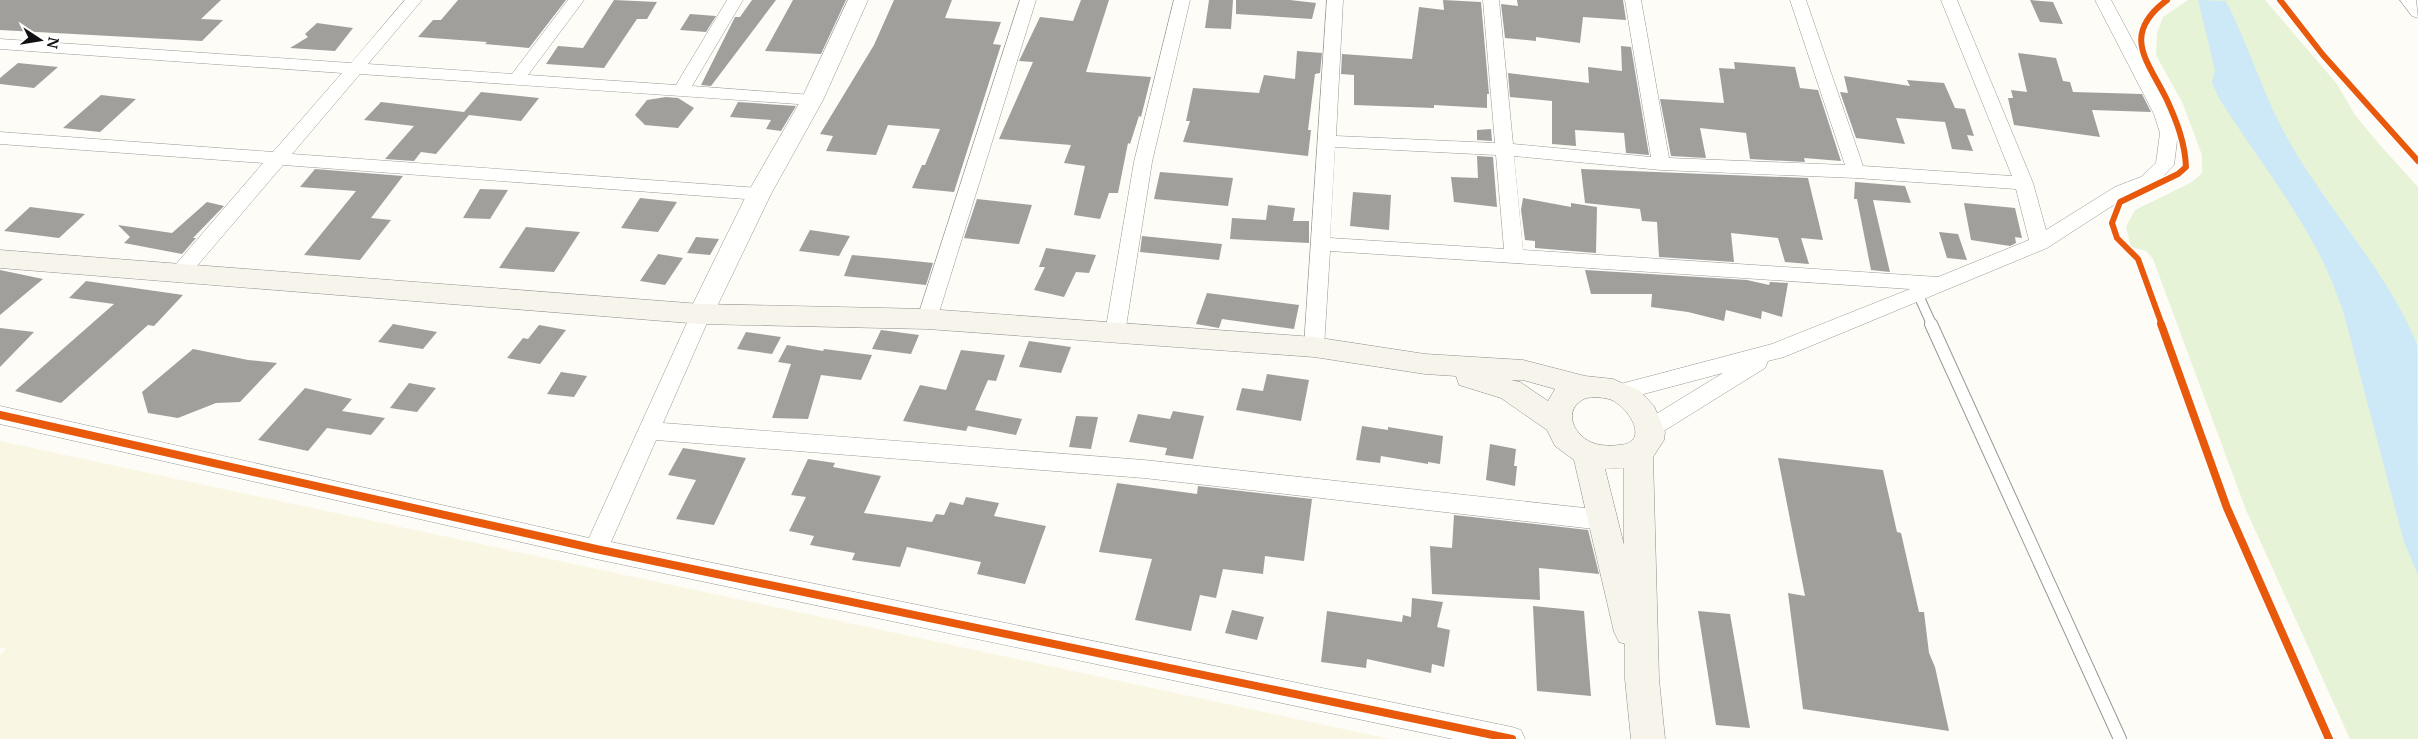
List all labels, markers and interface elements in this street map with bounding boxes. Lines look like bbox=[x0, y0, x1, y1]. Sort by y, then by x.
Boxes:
north arrow bbox=[15, 15, 65, 65]
text: N bbox=[43, 35, 63, 50]

